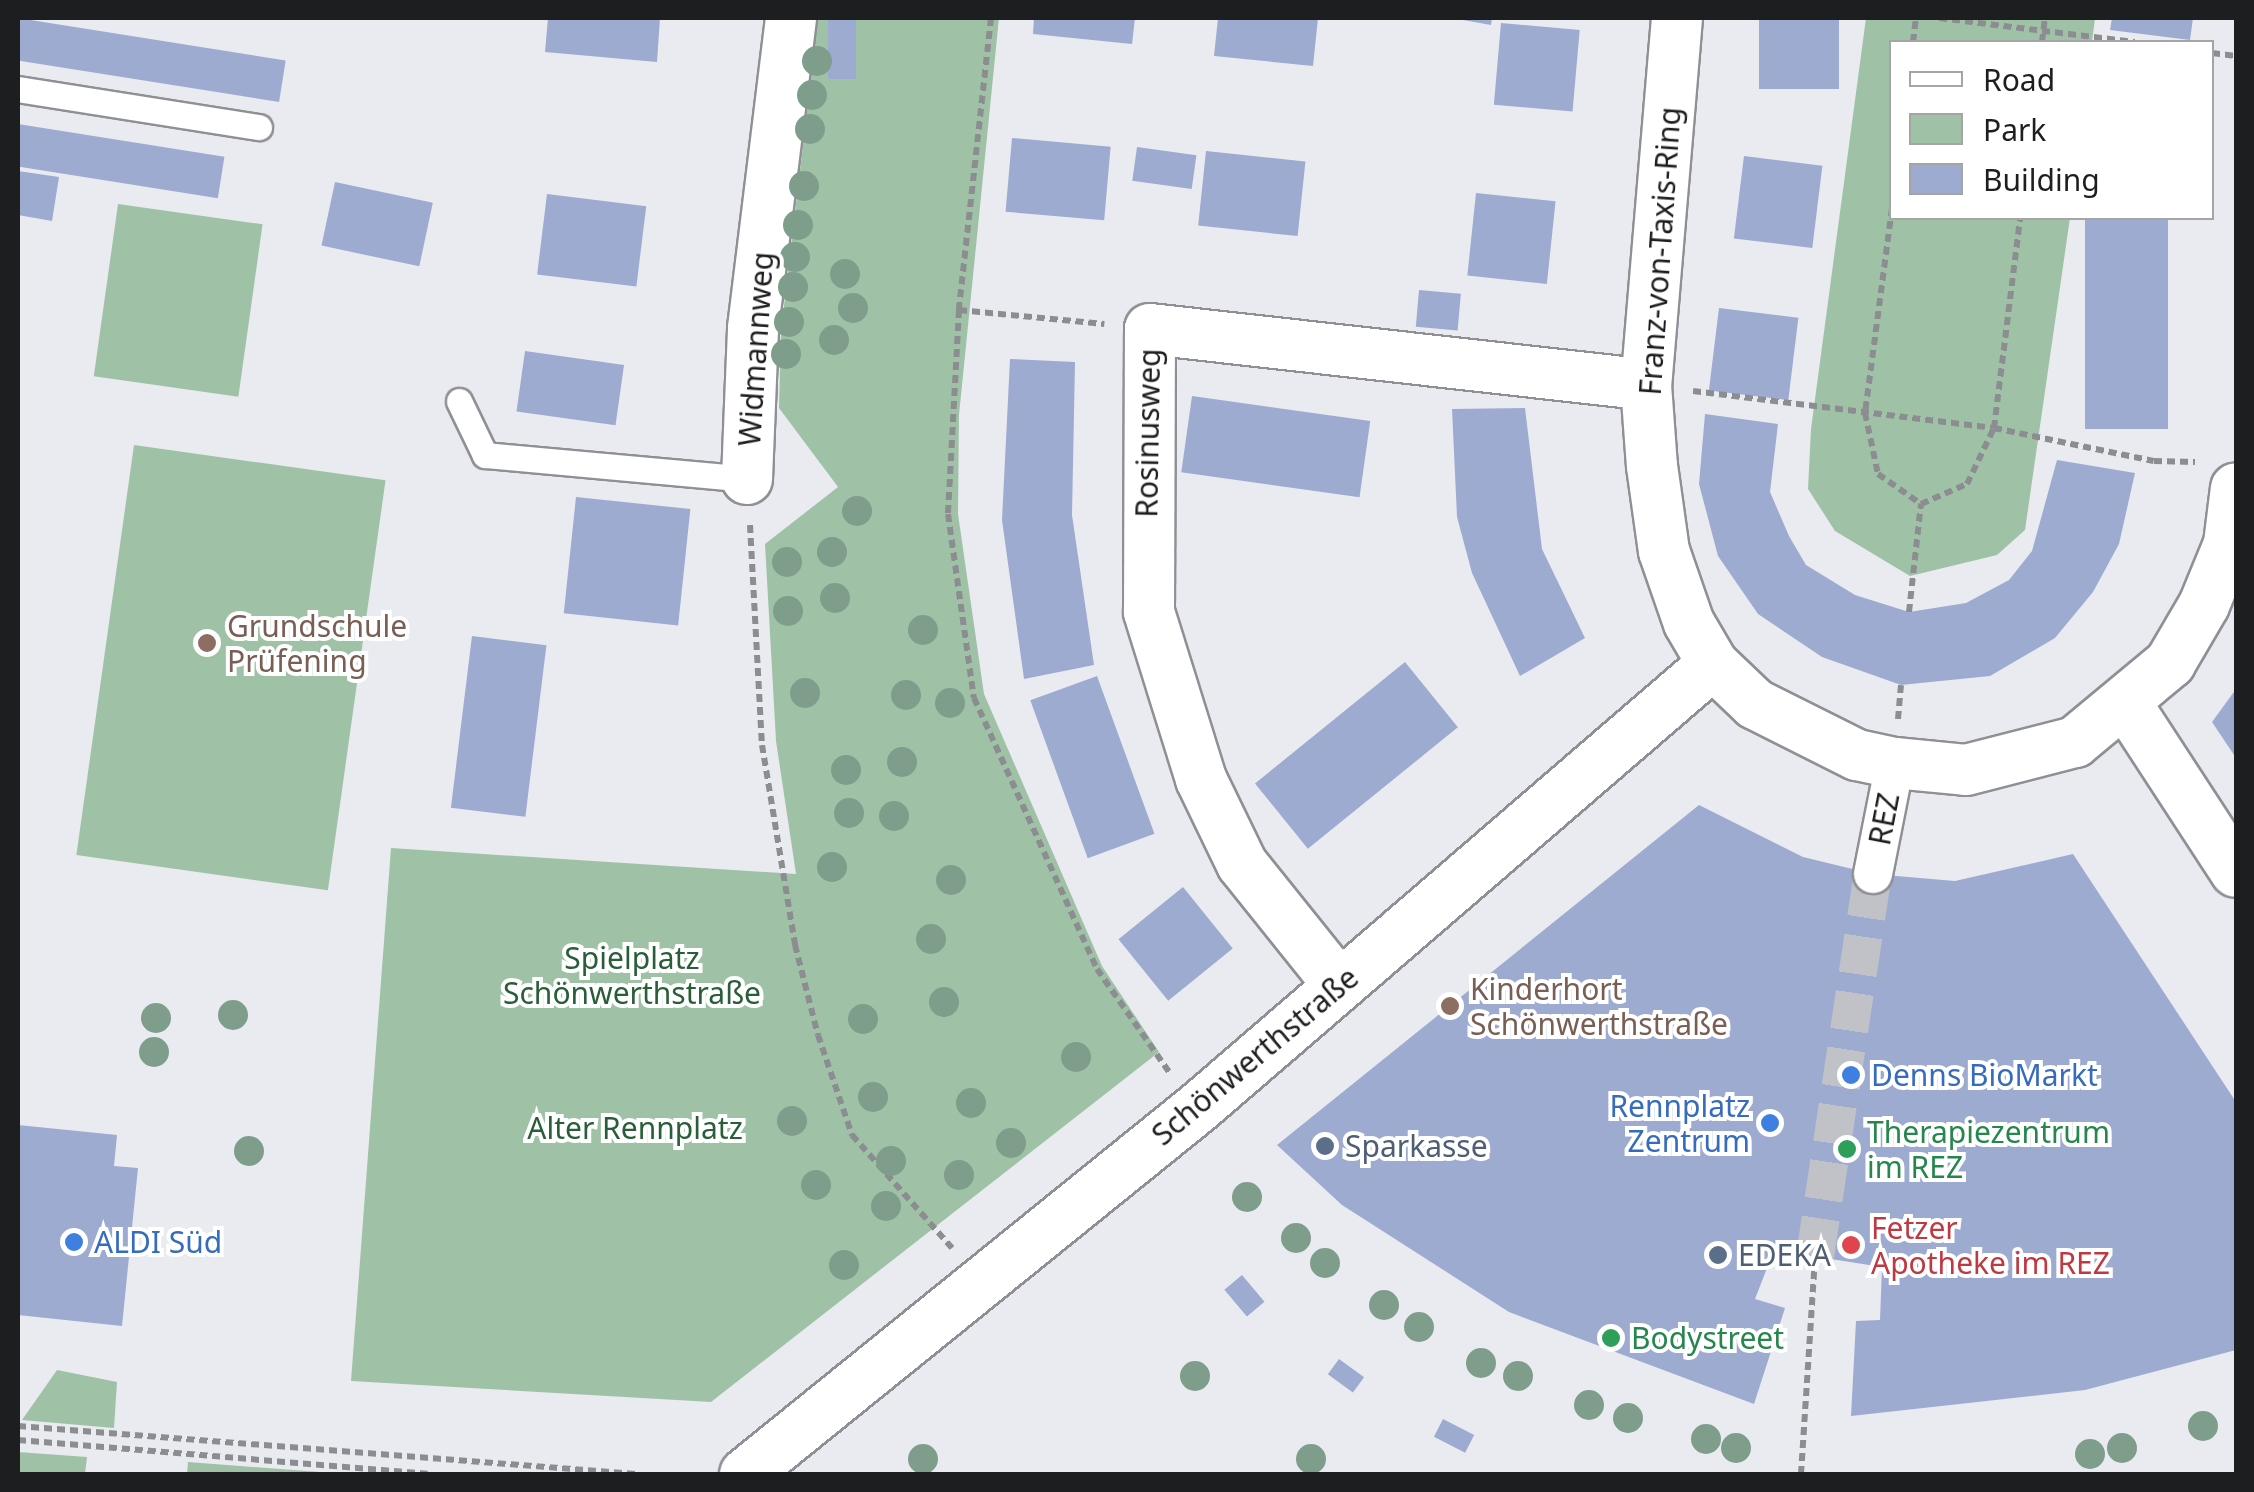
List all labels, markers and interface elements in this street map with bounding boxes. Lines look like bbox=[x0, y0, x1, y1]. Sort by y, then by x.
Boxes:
legend bbox=[1889, 40, 2214, 220]
text: Road bbox=[1983, 59, 2055, 100]
street label: Franz-von-Taxis-Ring bbox=[1632, 106, 1688, 396]
text: Park bbox=[1983, 109, 2046, 150]
text: Building bbox=[1983, 159, 2100, 200]
street label: Widmannweg bbox=[731, 250, 781, 448]
street label: Rosinusweg bbox=[1129, 348, 1167, 518]
place label: Grundschule Prüfening bbox=[227, 608, 407, 678]
marker: Grundschule Prüfening bbox=[196, 632, 218, 654]
street label: REZ bbox=[1861, 790, 1907, 848]
park label: Spielplatz Schönwerthstraße bbox=[503, 940, 761, 1010]
street label: Schönwerthstraße bbox=[1145, 959, 1365, 1153]
place label: Kinderhort Schönwerthstraße bbox=[1470, 971, 1728, 1042]
marker: Kinderhort Schönwerthstraße bbox=[1439, 995, 1461, 1017]
place label: Denns BioMarkt bbox=[1871, 1057, 2098, 1093]
marker: Denns BioMarkt bbox=[1840, 1064, 1862, 1086]
place label: Rennplatz Zentrum bbox=[1609, 1088, 1750, 1158]
park label: Alter Rennplatz bbox=[527, 1110, 743, 1146]
marker: Rennplatz Zentrum bbox=[1759, 1112, 1781, 1134]
place label: Therapiezentrum im REZ bbox=[1867, 1114, 2110, 1184]
place label: Sparkasse bbox=[1345, 1128, 1488, 1164]
marker: Sparkasse bbox=[1314, 1135, 1336, 1157]
marker: Therapiezentrum im REZ bbox=[1836, 1138, 1858, 1160]
place label: Fetzer Apotheke im REZ bbox=[1871, 1210, 2110, 1280]
place label: ALDI Süd bbox=[94, 1224, 222, 1260]
marker: ALDI Süd bbox=[63, 1231, 85, 1253]
marker: Fetzer Apotheke im REZ bbox=[1840, 1234, 1862, 1256]
place label: EDEKA bbox=[1738, 1237, 1831, 1273]
marker: EDEKA bbox=[1707, 1244, 1729, 1266]
place label: Bodystreet bbox=[1631, 1320, 1784, 1356]
marker: Bodystreet bbox=[1600, 1327, 1622, 1349]

